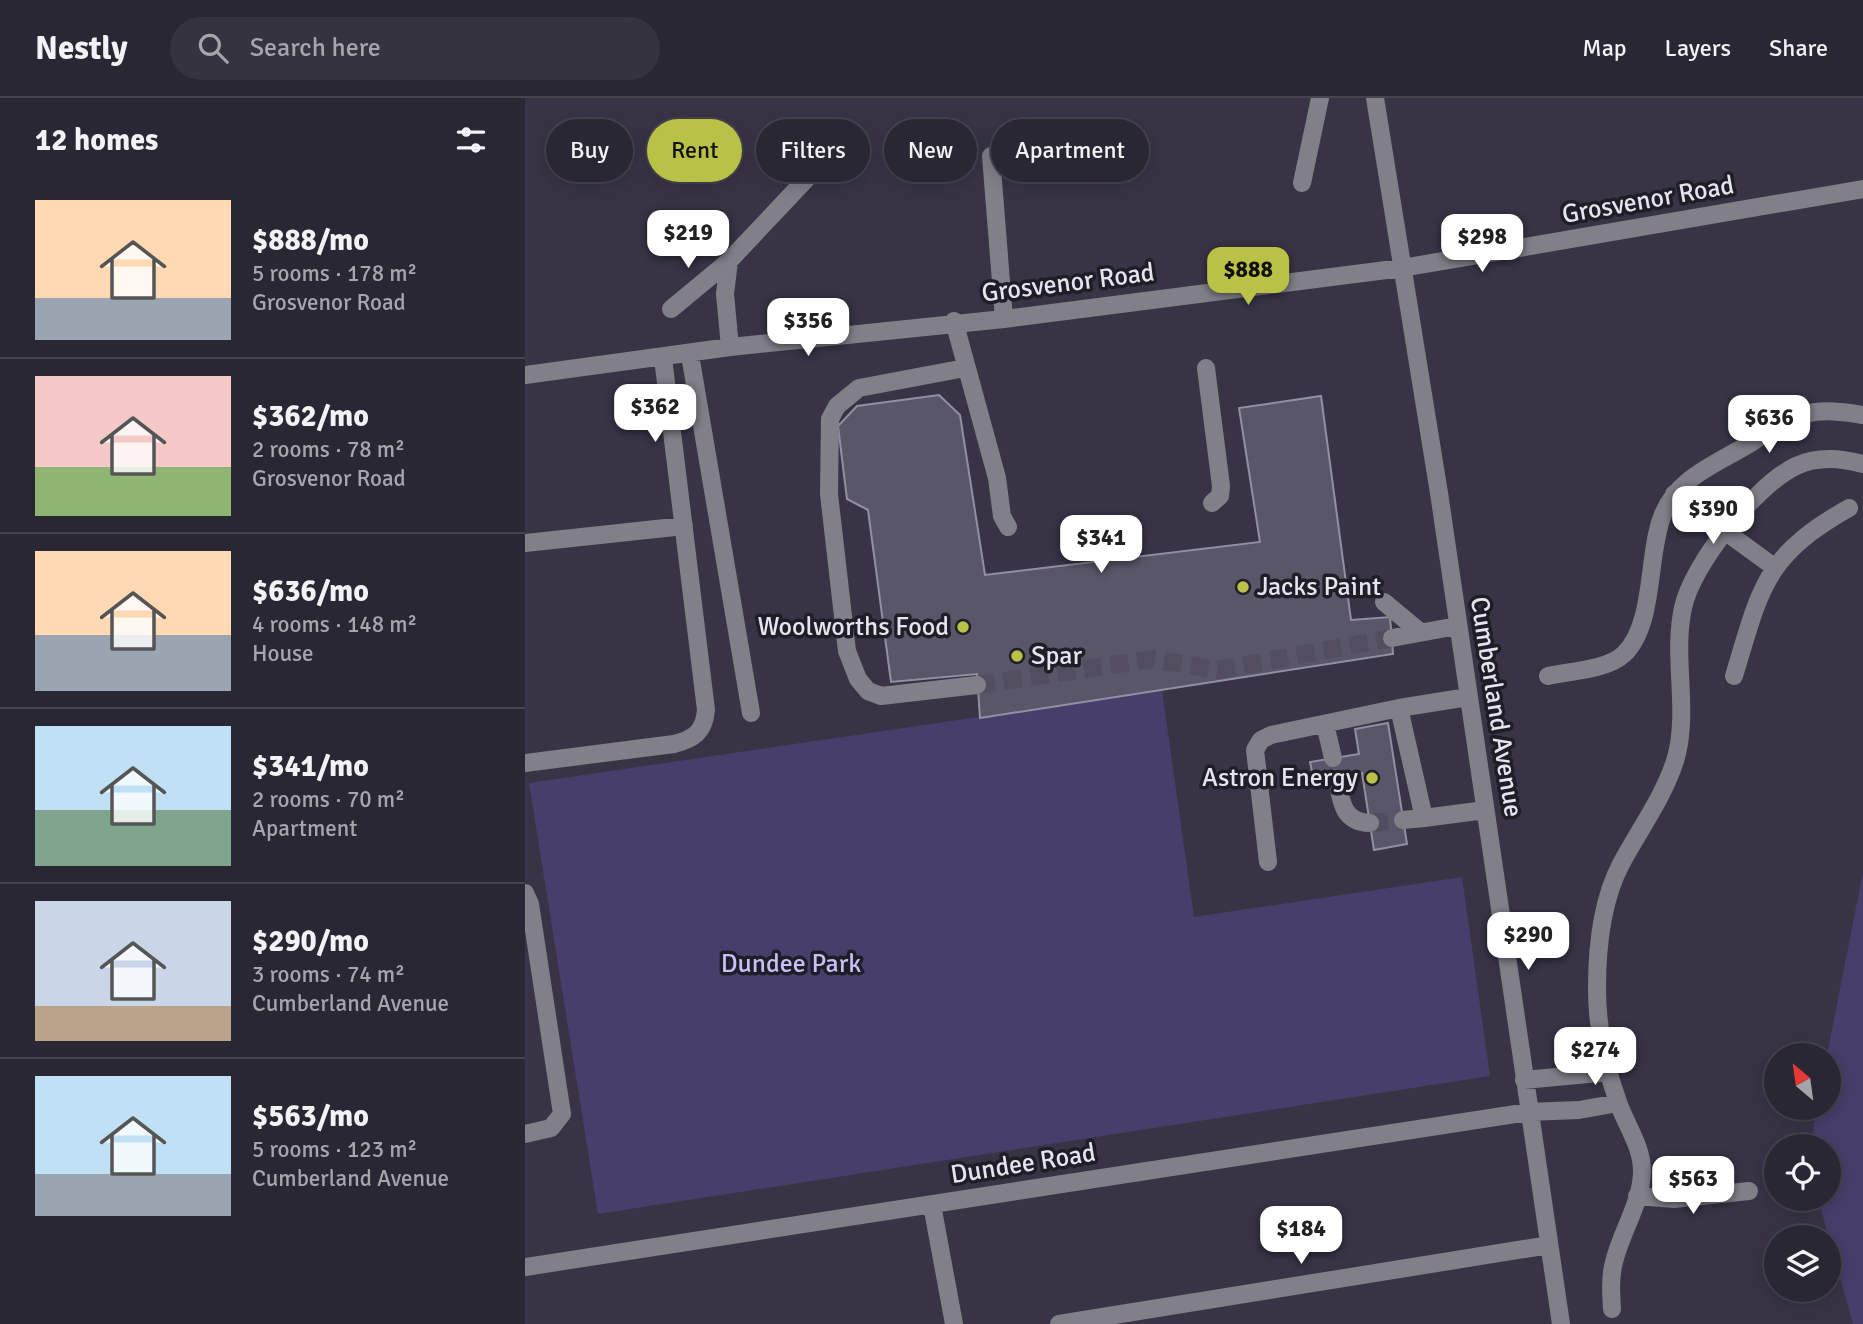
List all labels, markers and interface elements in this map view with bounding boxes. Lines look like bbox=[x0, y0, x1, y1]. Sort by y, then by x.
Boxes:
search box bbox=[170, 17, 660, 80]
text: Nestly bbox=[35, 28, 128, 69]
icon: search bbox=[194, 29, 232, 67]
text: Search here bbox=[250, 32, 381, 64]
text: Map bbox=[1582, 33, 1627, 63]
text: Layers bbox=[1665, 33, 1731, 63]
text: Share bbox=[1769, 33, 1828, 63]
chip: Buy bbox=[546, 119, 633, 182]
chip: Rent bbox=[647, 119, 742, 182]
chip: Filters bbox=[756, 119, 870, 182]
chip: New bbox=[884, 119, 977, 182]
chip: Apartment bbox=[991, 119, 1149, 182]
icon: filters bbox=[452, 121, 490, 159]
text: 12 homes bbox=[35, 122, 158, 159]
street label: Grosvenor Road bbox=[1560, 169, 1736, 231]
pin: $219 bbox=[647, 211, 729, 270]
pin: $298 bbox=[1441, 214, 1523, 274]
text: $219 bbox=[663, 218, 713, 247]
text: $888/mo bbox=[252, 222, 369, 259]
text: $298 bbox=[1457, 222, 1507, 251]
icon: home bbox=[91, 228, 175, 312]
pin: $888 bbox=[1207, 248, 1289, 307]
text: $888 bbox=[1223, 255, 1273, 284]
street label: Grosvenor Road bbox=[980, 257, 1156, 309]
text: 5 rooms · 178 m² bbox=[252, 259, 417, 288]
text: Grosvenor Road bbox=[252, 288, 406, 317]
pin: $356 bbox=[767, 299, 849, 358]
text: $356 bbox=[783, 306, 833, 335]
pin: $362 bbox=[614, 384, 696, 444]
text: $362 bbox=[630, 392, 680, 421]
pin: $636 bbox=[1728, 396, 1810, 455]
text: $362/mo bbox=[252, 398, 369, 435]
text: $636 bbox=[1744, 403, 1794, 432]
icon: home bbox=[91, 404, 175, 488]
text: 2 rooms · 78 m² bbox=[252, 435, 405, 464]
text: Grosvenor Road bbox=[252, 464, 406, 493]
pin: $390 bbox=[1672, 486, 1754, 546]
text: $390 bbox=[1688, 494, 1738, 523]
pin: $341 bbox=[1060, 516, 1142, 575]
text: $341 bbox=[1076, 523, 1126, 552]
place label: Jacks Paint bbox=[1257, 571, 1381, 603]
text: $636/mo bbox=[252, 573, 369, 610]
icon: home bbox=[91, 579, 175, 663]
marker: Jacks Paint bbox=[1235, 579, 1251, 595]
street label: Cumberland Avenue bbox=[1463, 595, 1529, 819]
text: 4 rooms · 148 m² bbox=[252, 610, 417, 639]
place label: Woolworths Food bbox=[757, 611, 949, 643]
marker: Woolworths Food bbox=[955, 619, 971, 635]
text: House bbox=[252, 639, 314, 668]
place label: Spar bbox=[1031, 640, 1082, 672]
marker: Spar bbox=[1009, 648, 1025, 664]
text: $341/mo bbox=[252, 748, 369, 785]
icon: home bbox=[91, 754, 175, 838]
place label: Astron Energy bbox=[1202, 762, 1358, 794]
marker: Astron Energy bbox=[1364, 770, 1380, 786]
text: 2 rooms · 70 m² bbox=[252, 785, 405, 814]
text: Apartment bbox=[252, 814, 357, 843]
pin: $290 bbox=[1487, 912, 1569, 972]
text: $290 bbox=[1503, 920, 1553, 949]
text: $290/mo bbox=[252, 923, 369, 960]
icon: home bbox=[91, 929, 175, 1013]
park label: Dundee Park bbox=[721, 948, 861, 980]
text: 3 rooms · 74 m² bbox=[252, 960, 405, 989]
text: Cumberland Avenue bbox=[252, 989, 449, 1018]
pin: $274 bbox=[1554, 1028, 1636, 1087]
text: $274 bbox=[1570, 1035, 1620, 1064]
north arrow bbox=[1764, 1043, 1841, 1120]
map controls bbox=[1764, 1043, 1841, 1302]
text: $563/mo bbox=[252, 1098, 369, 1135]
icon: home bbox=[91, 1104, 175, 1188]
button: locate bbox=[1764, 1134, 1841, 1211]
text: 5 rooms · 123 m² bbox=[252, 1135, 417, 1164]
street label: Dundee Road bbox=[948, 1137, 1098, 1191]
pin: $563 bbox=[1652, 1156, 1734, 1216]
text: Cumberland Avenue bbox=[252, 1164, 449, 1193]
text: $563 bbox=[1668, 1164, 1718, 1193]
pin: $184 bbox=[1260, 1206, 1342, 1266]
text: $184 bbox=[1276, 1214, 1326, 1243]
button: layers bbox=[1764, 1225, 1841, 1302]

